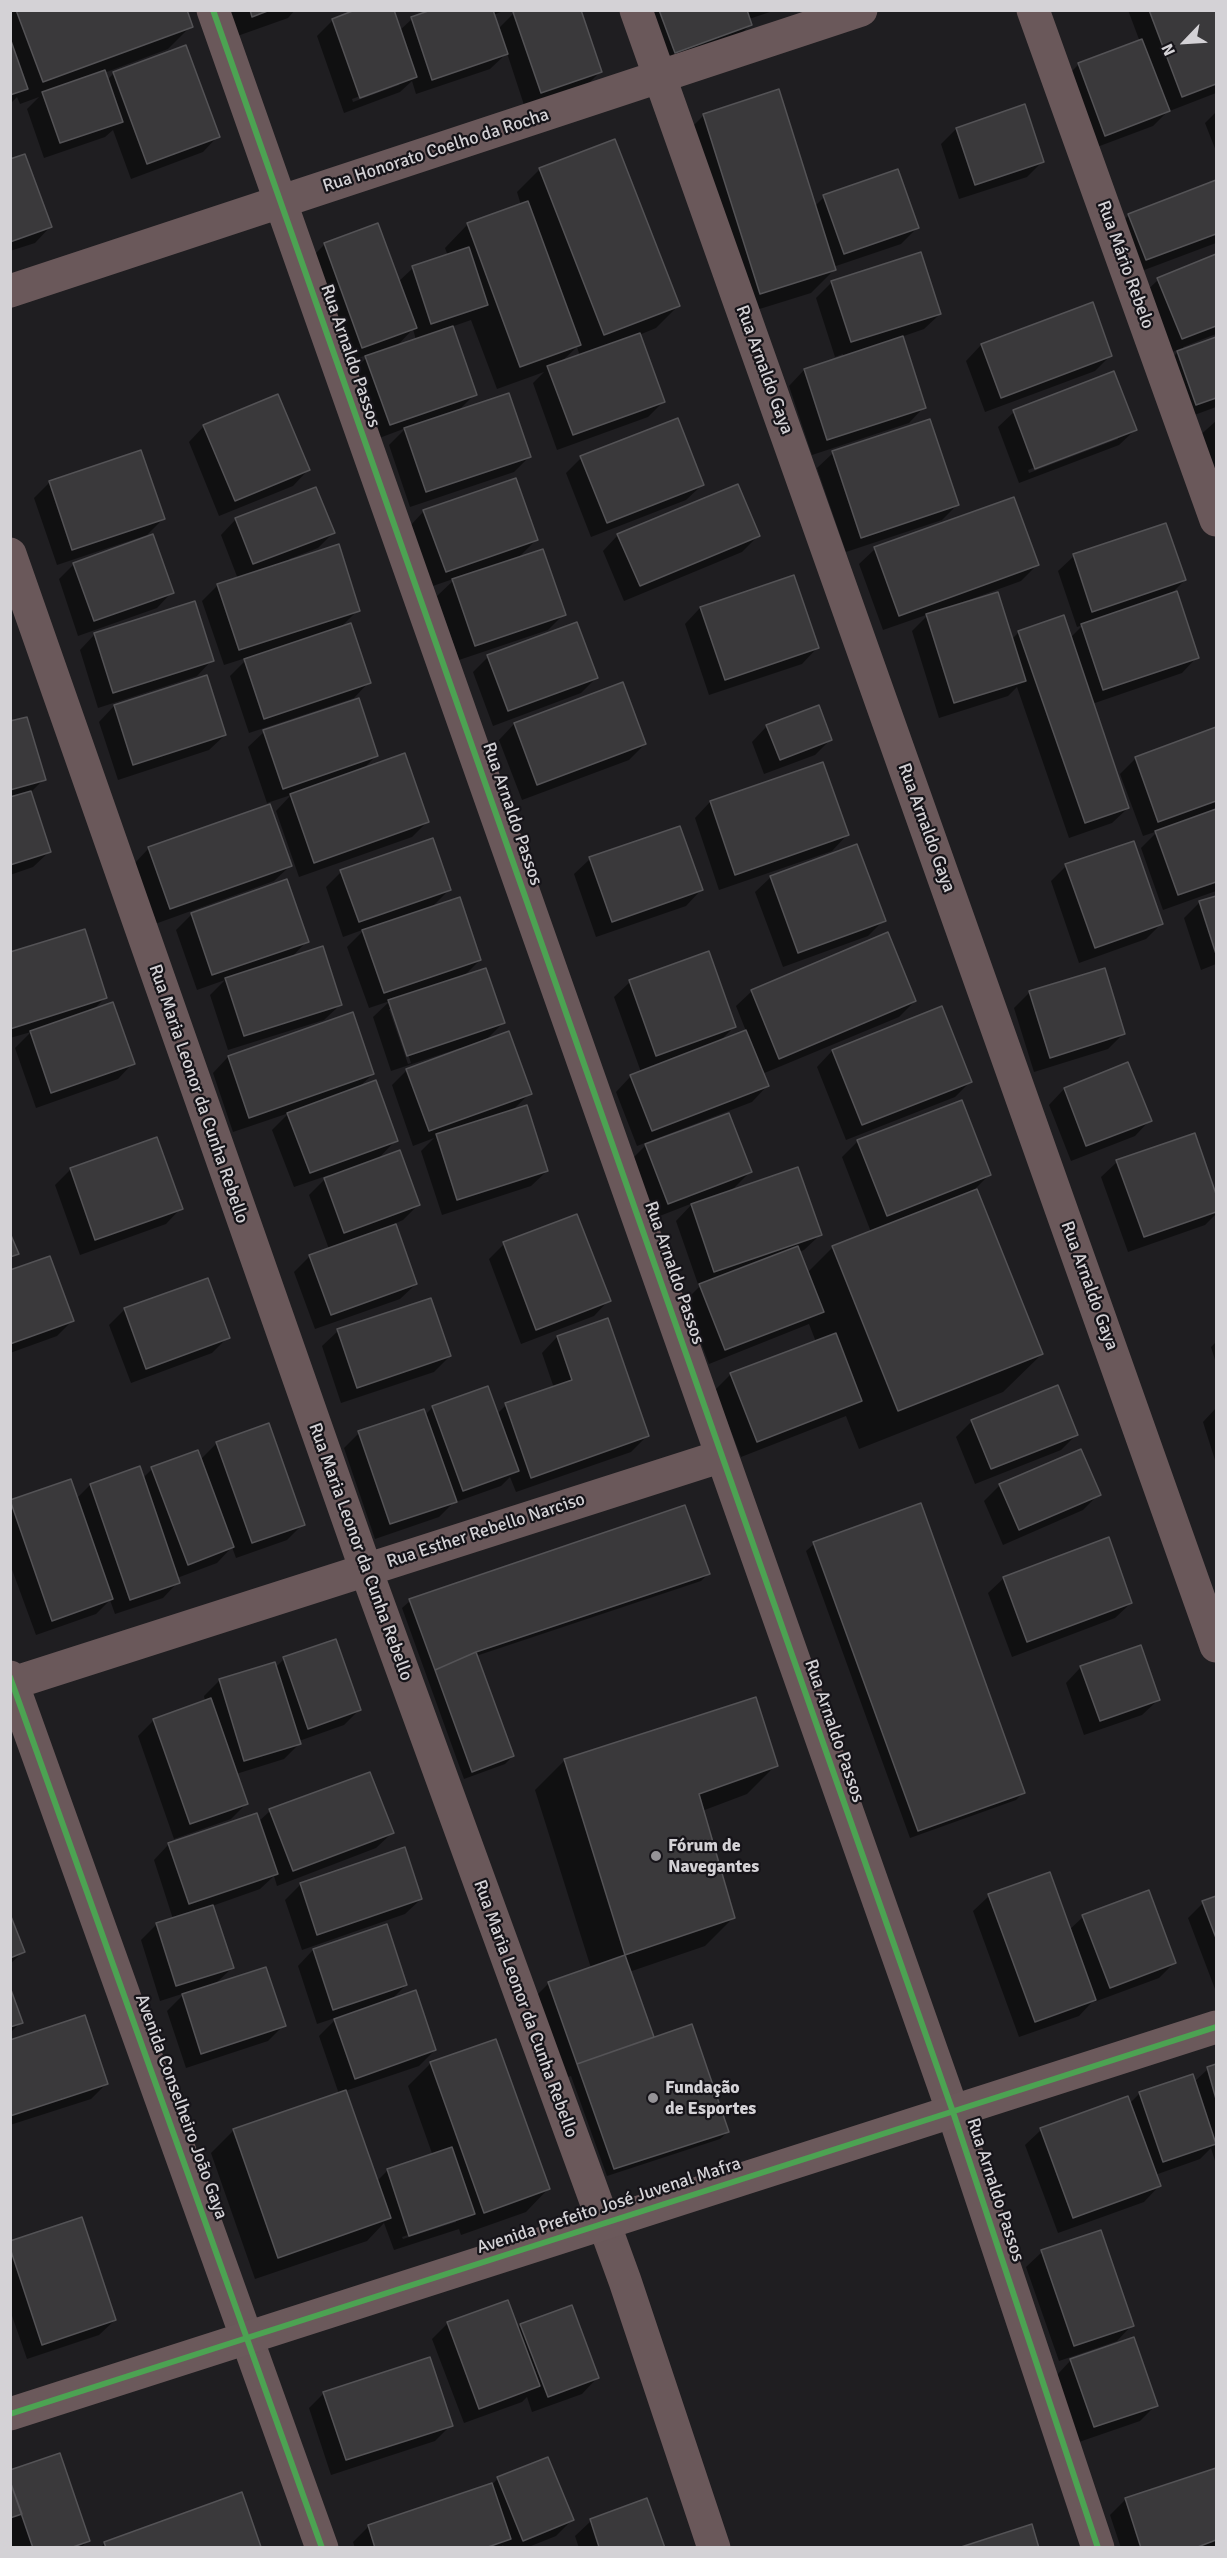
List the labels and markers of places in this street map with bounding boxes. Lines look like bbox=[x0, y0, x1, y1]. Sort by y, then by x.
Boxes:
place label: Fórum de Navegantes bbox=[668, 1835, 759, 1878]
marker: Fórum de Navegantes bbox=[649, 1849, 663, 1863]
place label: Fundação de Esportes bbox=[665, 2077, 756, 2120]
marker: Fundação de Esportes bbox=[646, 2091, 660, 2105]

